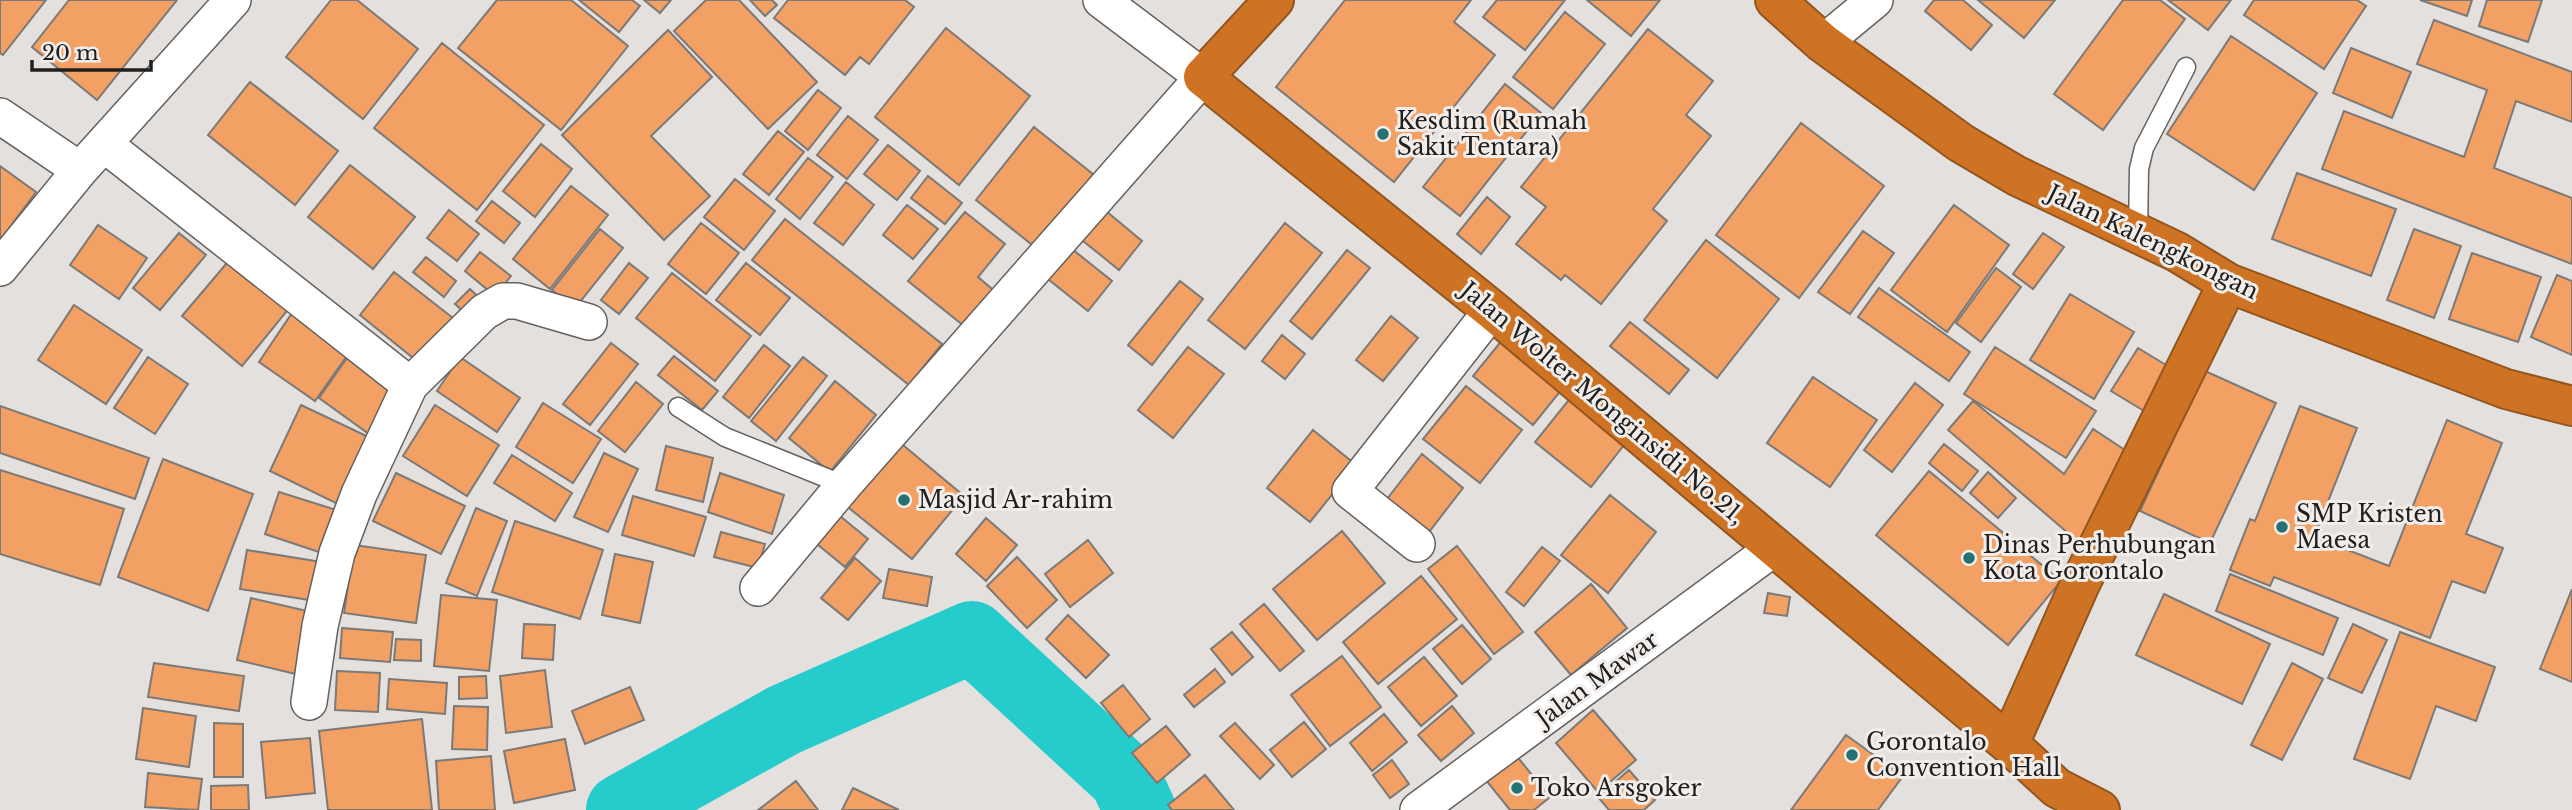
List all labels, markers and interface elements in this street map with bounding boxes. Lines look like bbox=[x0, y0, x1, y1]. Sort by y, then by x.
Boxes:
scale bar bbox=[32, 28, 150, 72]
text: 20 m bbox=[42, 40, 99, 66]
place label: Kesdim (Rumah Sakit Tentara) bbox=[1397, 107, 1587, 161]
marker: Kesdim (Rumah Sakit Tentara) bbox=[1375, 126, 1391, 142]
street label: Jalan Kalengkongan bbox=[2040, 177, 2263, 305]
street label: Jalan Wolter Monginsidi No.21, bbox=[1453, 274, 1751, 530]
place label: Masjid Ar-rahim bbox=[918, 486, 1113, 514]
marker: Masjid Ar-rahim bbox=[896, 492, 912, 508]
place label: SMP Kristen Maesa bbox=[2296, 500, 2443, 554]
marker: SMP Kristen Maesa bbox=[2274, 519, 2290, 535]
place label: Dinas Perhubungan Kota Gorontalo bbox=[1983, 531, 2216, 585]
marker: Dinas Perhubungan Kota Gorontalo bbox=[1961, 550, 1977, 566]
street label: Jalan Mawar bbox=[1528, 625, 1664, 734]
place label: Gorontalo Convention Hall bbox=[1866, 728, 2060, 782]
marker: Gorontalo Convention Hall bbox=[1844, 747, 1860, 763]
place label: Toko Arsgoker bbox=[1531, 774, 1701, 802]
marker: Toko Arsgoker bbox=[1509, 780, 1525, 796]

